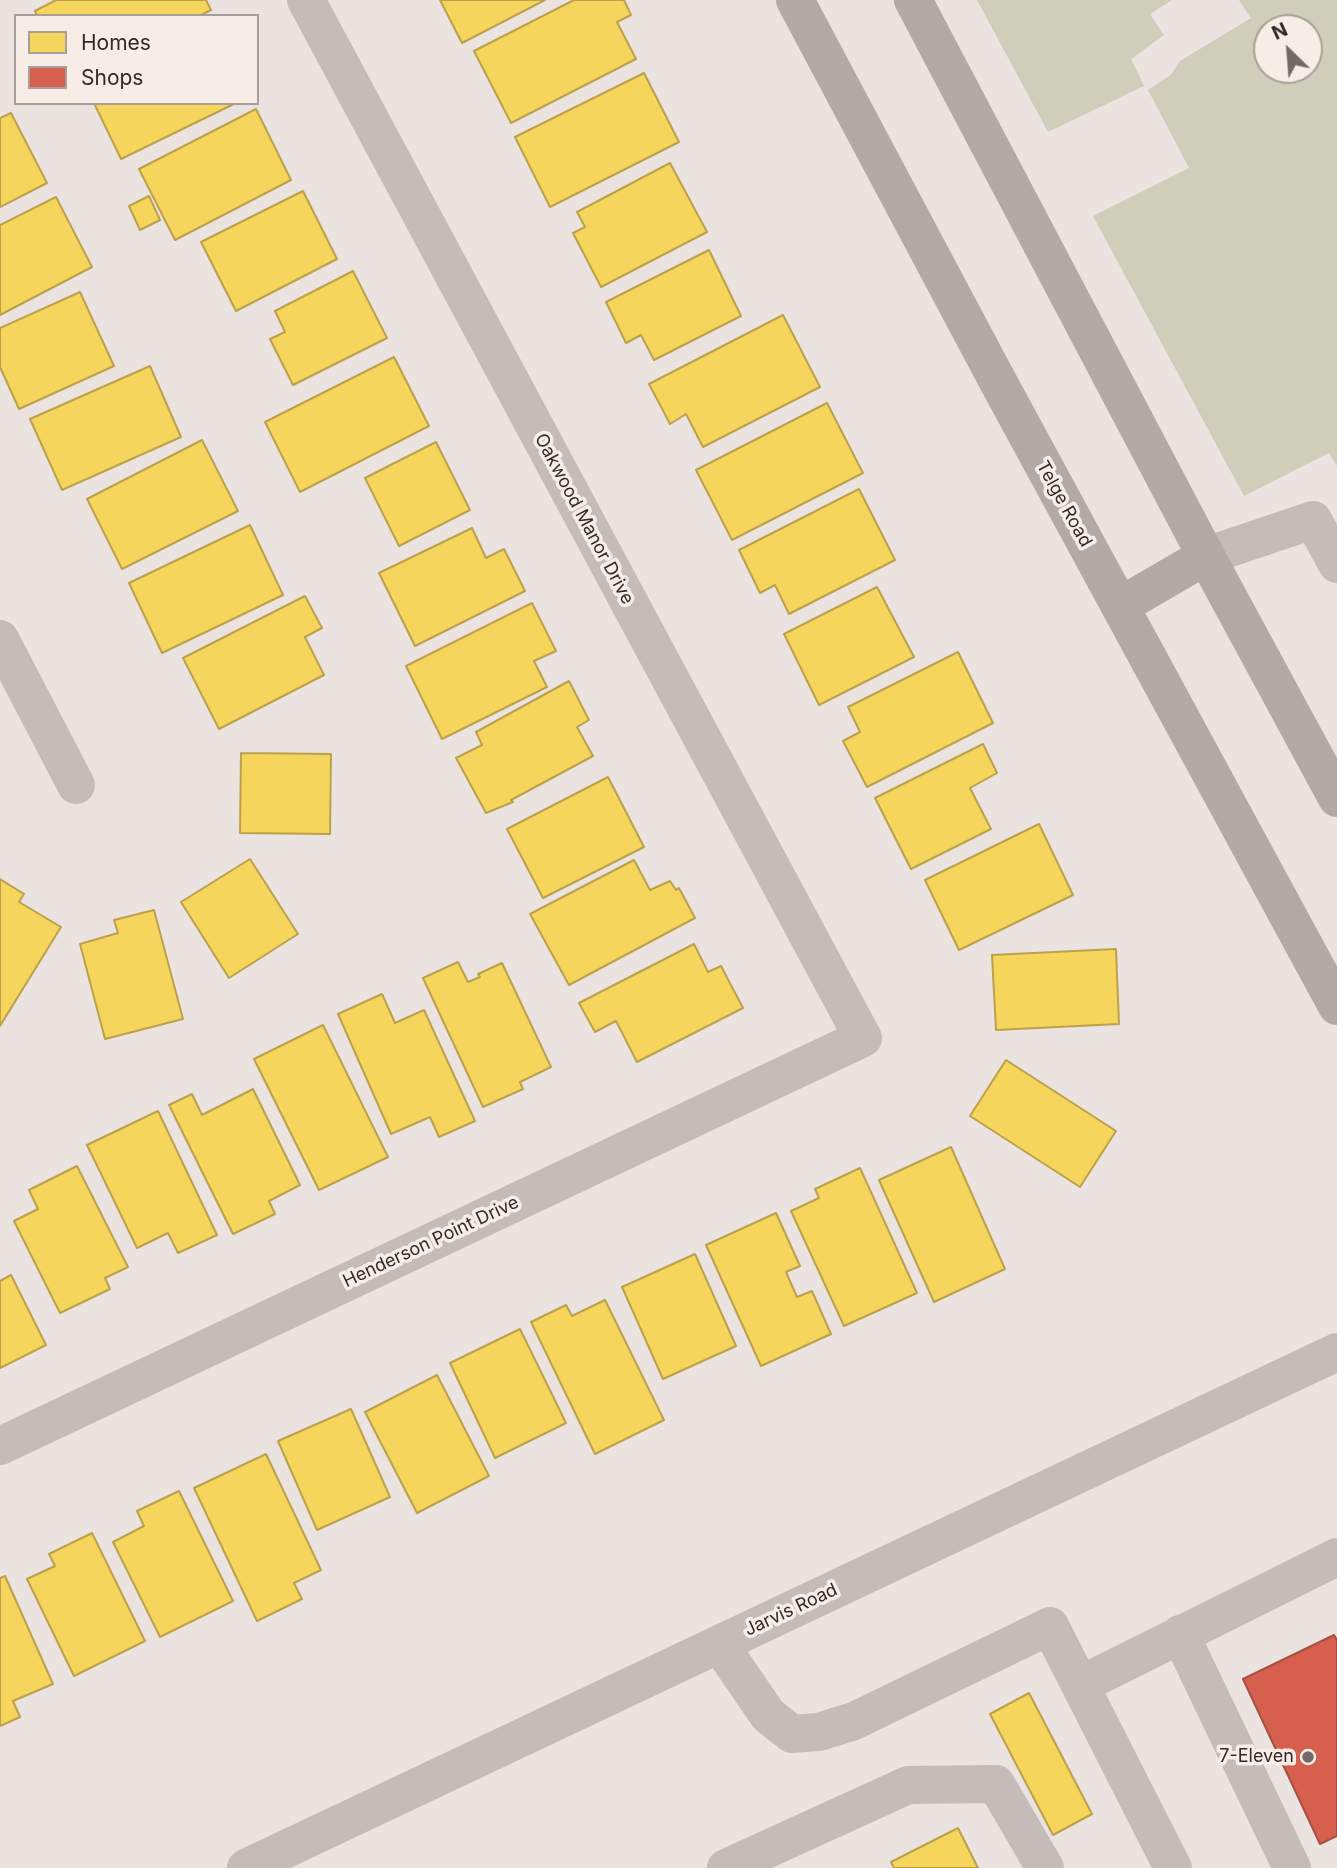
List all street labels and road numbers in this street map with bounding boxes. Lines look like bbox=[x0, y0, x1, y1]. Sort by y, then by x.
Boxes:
street label: Oakwood Manor Drive bbox=[530, 430, 638, 608]
street label: Telge Road bbox=[1032, 457, 1096, 551]
street label: Henderson Point Drive bbox=[340, 1192, 522, 1292]
street label: Jarvis Road bbox=[741, 1579, 841, 1641]

